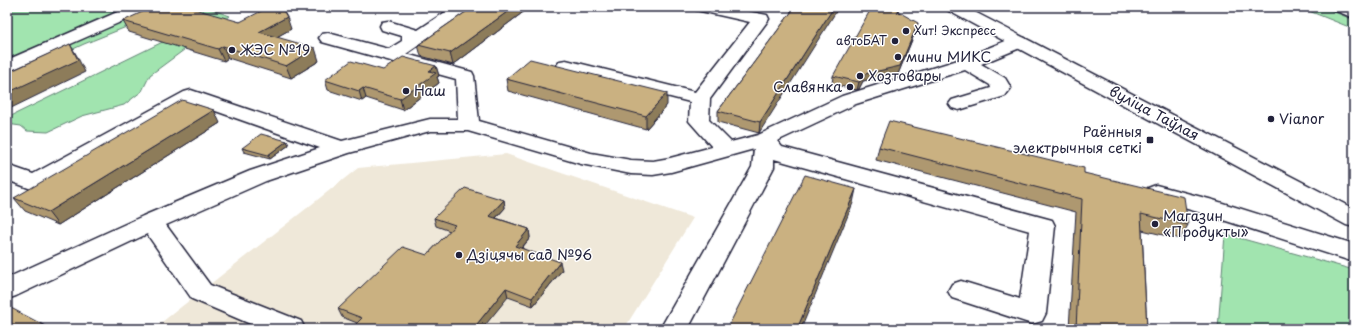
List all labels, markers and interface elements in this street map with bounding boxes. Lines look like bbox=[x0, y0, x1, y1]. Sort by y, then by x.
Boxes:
place label: Хит! Экспресс bbox=[914, 21, 996, 39]
marker: Хит! Экспресс bbox=[901, 26, 911, 36]
place label: автоБАТ bbox=[836, 31, 888, 49]
marker: автоБАТ bbox=[890, 36, 900, 46]
place label: ЖЭС №19 bbox=[240, 39, 310, 60]
marker: ЖЭС №19 bbox=[227, 45, 237, 55]
place label: мини МИКС bbox=[906, 46, 991, 67]
marker: мини МИКС bbox=[893, 52, 903, 62]
place label: Хозтовары bbox=[868, 65, 942, 86]
marker: Хозтовары bbox=[855, 71, 865, 81]
place label: Славянка bbox=[773, 76, 842, 97]
place label: Наш bbox=[414, 80, 446, 101]
street label: вуліца Таўлая bbox=[1106, 80, 1203, 145]
marker: Славянка bbox=[845, 82, 855, 92]
marker: Наш bbox=[401, 86, 411, 96]
place label: Vianor bbox=[1279, 108, 1325, 129]
marker: Vianor bbox=[1266, 114, 1276, 124]
place label: Раённыя электрычныя сеткі bbox=[1013, 121, 1142, 158]
marker: Раённыя электрычныя сеткі bbox=[1145, 135, 1155, 145]
place label: Магазин «Продукты» bbox=[1163, 205, 1249, 242]
marker: Магазин «Продукты» bbox=[1150, 219, 1160, 229]
place label: Дзіцячы сад №96 bbox=[466, 244, 592, 265]
marker: Дзіцячы сад №96 bbox=[454, 250, 464, 260]

